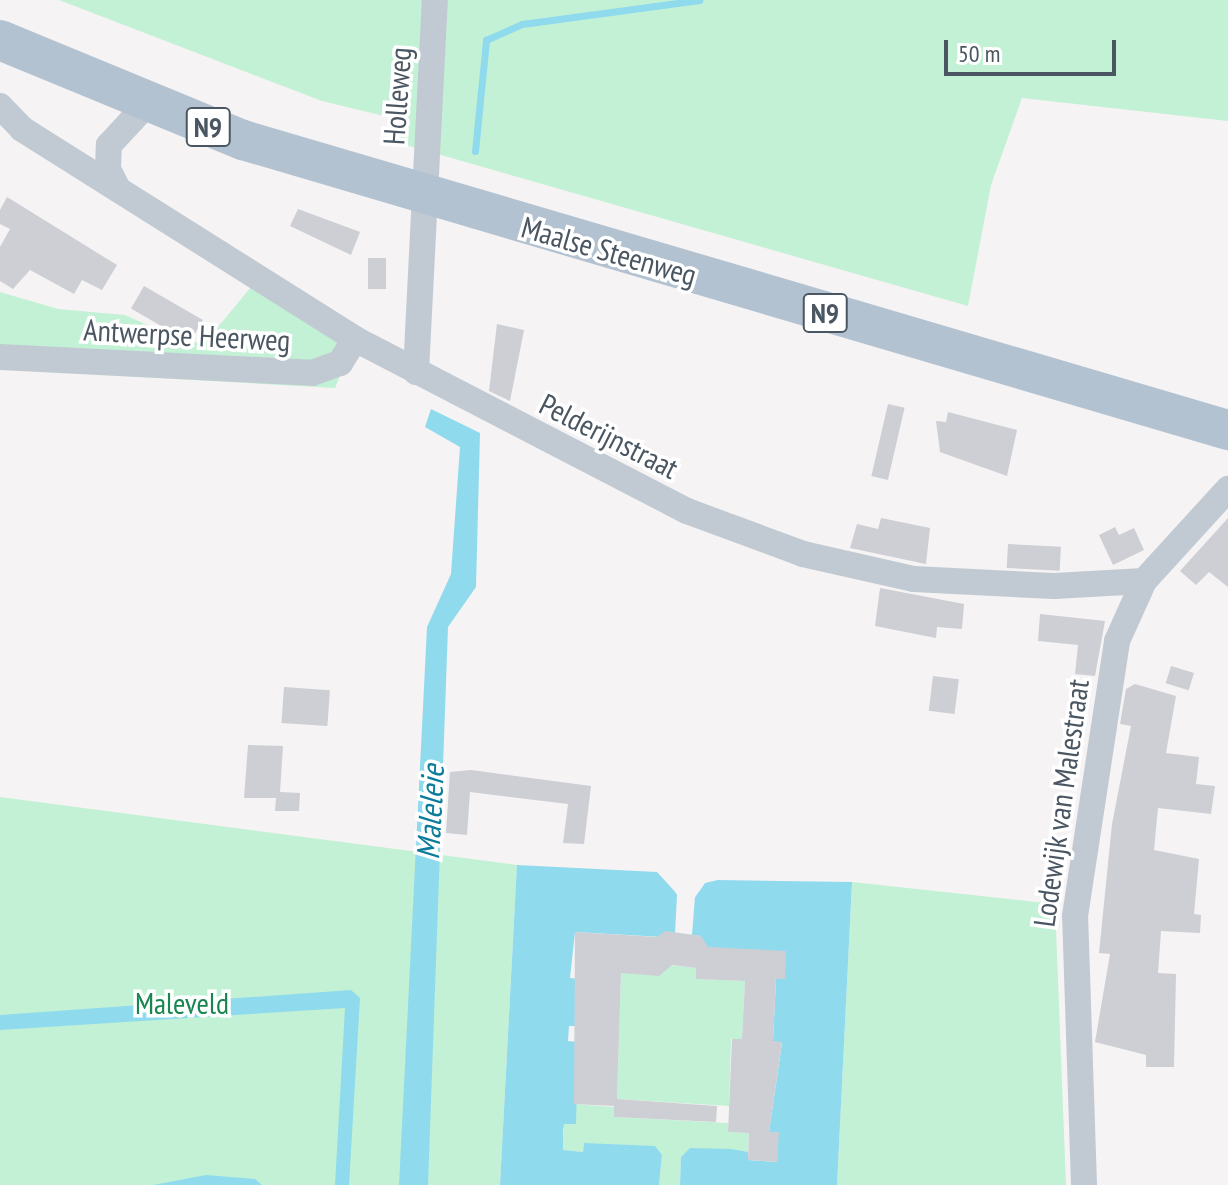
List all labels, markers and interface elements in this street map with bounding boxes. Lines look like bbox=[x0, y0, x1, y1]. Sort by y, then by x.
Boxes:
scale bar bbox=[948, 24, 1120, 74]
text: 50 m bbox=[958, 38, 1000, 69]
street label: Holleweg bbox=[376, 46, 418, 146]
road number: N9 bbox=[184, 103, 232, 151]
street label: Maalse Steenweg bbox=[517, 209, 701, 293]
road number: N9 bbox=[801, 289, 849, 337]
street label: Antwerpse Heerweg bbox=[83, 312, 291, 358]
street label: Pelderijnstraat bbox=[534, 386, 684, 486]
street label: Lodewijk van Malestraat bbox=[1026, 677, 1096, 929]
water label: Maleleie bbox=[408, 764, 452, 860]
park label: Maleveld bbox=[135, 985, 229, 1021]

